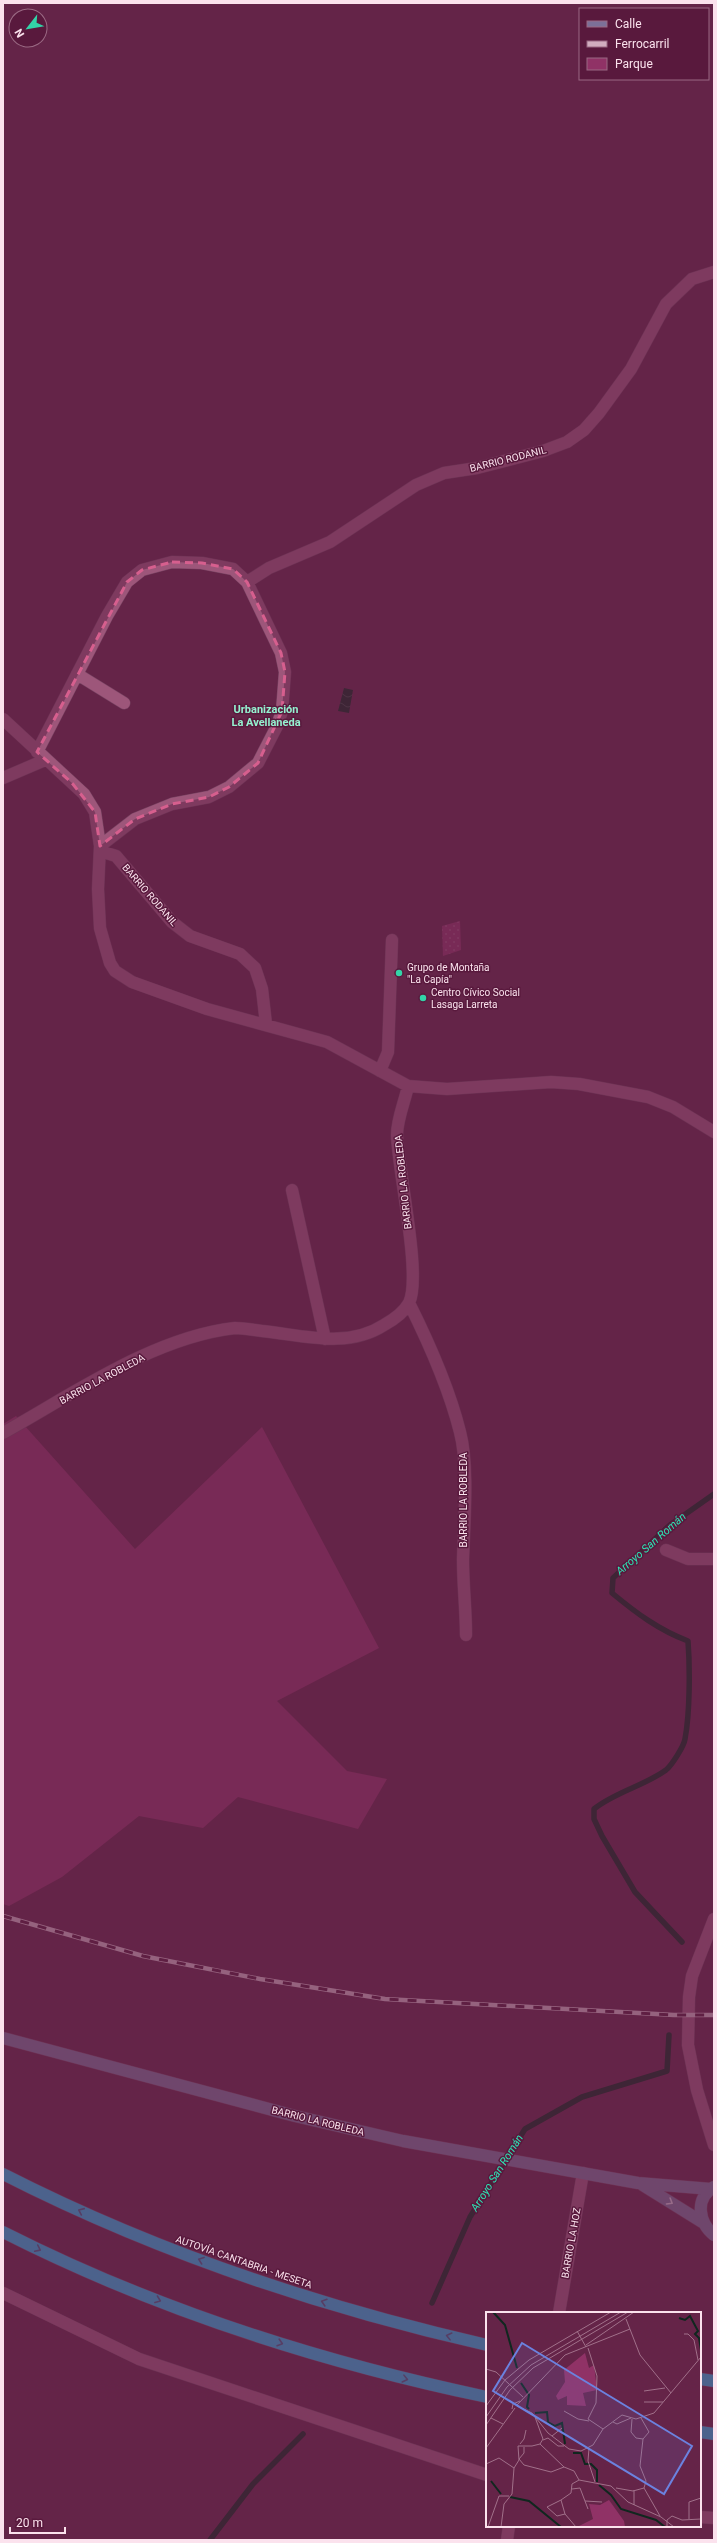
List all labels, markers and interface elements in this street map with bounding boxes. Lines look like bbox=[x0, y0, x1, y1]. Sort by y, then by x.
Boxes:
north arrow bbox=[8, 8, 48, 48]
legend bbox=[579, 8, 709, 80]
text: Calle bbox=[615, 17, 642, 31]
text: N bbox=[12, 26, 27, 40]
text: Ferrocarril bbox=[615, 37, 670, 51]
text: Parque bbox=[615, 57, 653, 71]
street label: BARRIO RODANIL bbox=[469, 444, 548, 474]
district label: Urbanización La Avellaneda bbox=[231, 703, 301, 729]
street label: BARRIO RODANIL bbox=[120, 862, 180, 929]
place label: Grupo de Montaña "La Capía" bbox=[407, 962, 490, 985]
marker: Grupo de Montaña "La Capía" bbox=[394, 968, 404, 978]
place label: Centro Cívico Social Lasaga Larreta bbox=[431, 987, 520, 1010]
marker: Centro Cívico Social Lasaga Larreta bbox=[418, 993, 428, 1003]
street label: BARRIO LA ROBLEDA bbox=[393, 1134, 413, 1230]
street label: BARRIO LA ROBLEDA bbox=[57, 1352, 147, 1406]
street label: BARRIO LA ROBLEDA bbox=[458, 1452, 469, 1547]
water label: Arroyo San Román bbox=[613, 1510, 689, 1579]
street label: BARRIO LA ROBLEDA bbox=[271, 2104, 366, 2138]
water label: Arroyo San Román bbox=[468, 2132, 526, 2215]
one-way arrow bbox=[666, 2197, 673, 2205]
one-way arrow bbox=[77, 2207, 84, 2215]
street label: BARRIO LA HOZ bbox=[559, 2207, 583, 2279]
street label: AUTOVÍA CANTABRIA - MESETA bbox=[174, 2232, 314, 2291]
one-way arrow bbox=[34, 2244, 41, 2252]
one-way arrow bbox=[197, 2257, 204, 2265]
one-way arrow bbox=[154, 2295, 161, 2303]
one-way arrow bbox=[320, 2298, 327, 2307]
inset map bbox=[486, 2312, 701, 2527]
one-way arrow bbox=[446, 2333, 452, 2341]
one-way arrow bbox=[276, 2338, 283, 2347]
one-way arrow bbox=[402, 2374, 408, 2382]
scale bar bbox=[10, 2509, 65, 2535]
text: 20 m bbox=[16, 2516, 43, 2530]

